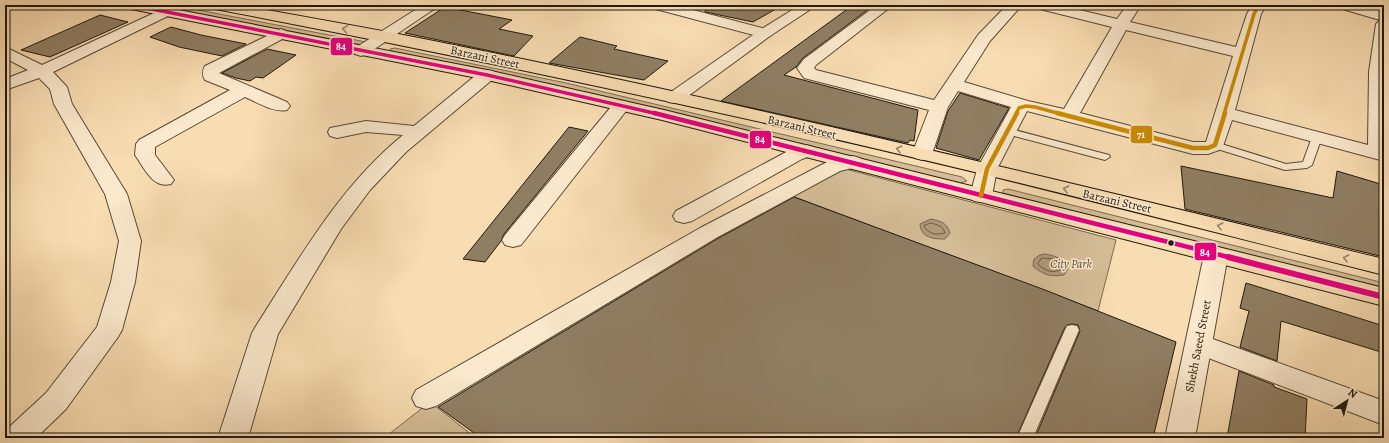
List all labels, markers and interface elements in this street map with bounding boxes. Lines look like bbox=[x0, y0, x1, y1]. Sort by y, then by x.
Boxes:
one-way arrow bbox=[342, 26, 348, 34]
line badge: 84 bbox=[330, 37, 353, 56]
text: 84 bbox=[336, 39, 346, 54]
street label: Barzani Street bbox=[449, 42, 521, 72]
street label: Barzani Street bbox=[766, 111, 838, 143]
line badge: 71 bbox=[1130, 125, 1153, 144]
text: 71 bbox=[1137, 127, 1145, 142]
line badge: 84 bbox=[749, 130, 772, 149]
text: 84 bbox=[755, 132, 765, 147]
one-way arrow bbox=[896, 146, 902, 154]
one-way arrow bbox=[1063, 185, 1070, 194]
street label: Barzani Street bbox=[1081, 185, 1153, 217]
one-way arrow bbox=[1217, 223, 1223, 231]
unlabelled marker bbox=[1166, 238, 1176, 248]
line badge: 84 bbox=[1194, 242, 1217, 261]
text: 84 bbox=[1200, 245, 1210, 260]
one-way arrow bbox=[1343, 254, 1349, 262]
park label: City Park bbox=[1050, 256, 1092, 272]
street label: Shekh Saeed Street bbox=[1181, 299, 1215, 393]
north arrow bbox=[1327, 381, 1367, 421]
text: N bbox=[1345, 385, 1360, 402]

